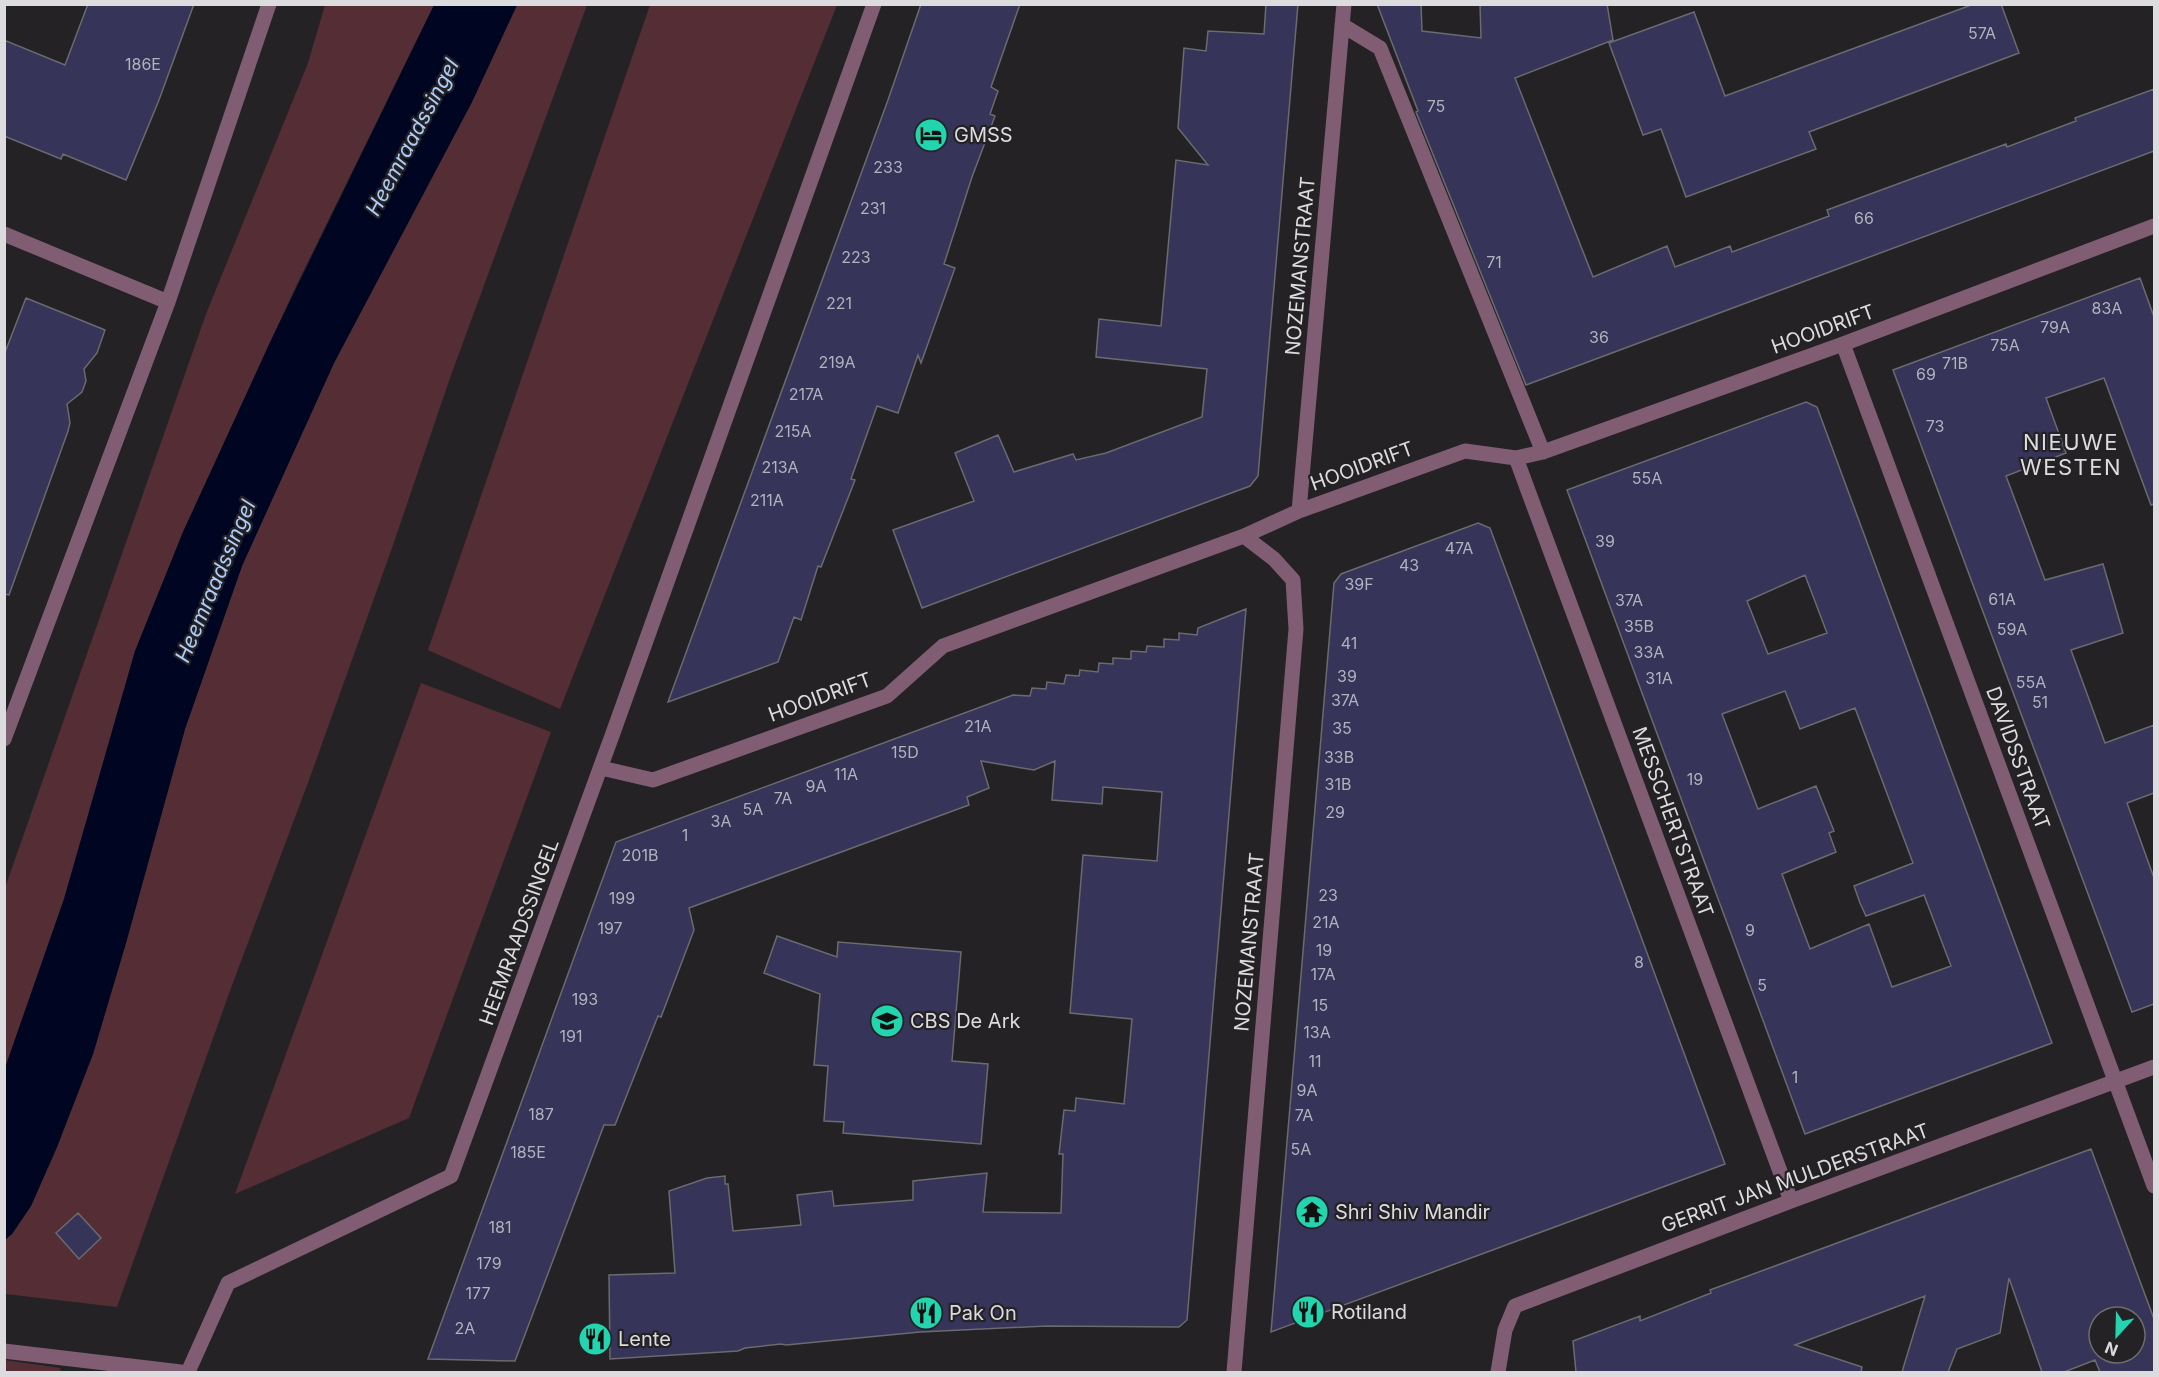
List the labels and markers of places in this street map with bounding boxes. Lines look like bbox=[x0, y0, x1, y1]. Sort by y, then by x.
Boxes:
hotel icon: GMSS bbox=[913, 117, 949, 153]
place label: GMSS bbox=[954, 123, 1013, 147]
school or university icon: CBS De Ark bbox=[869, 1003, 905, 1039]
place label: CBS De Ark bbox=[910, 1009, 1021, 1033]
temple icon: Shri Shiv Mandir bbox=[1294, 1194, 1330, 1230]
place label: Shri Shiv Mandir bbox=[1335, 1200, 1491, 1224]
restaurant icon: Rotiland bbox=[1290, 1294, 1326, 1330]
restaurant icon: Pak On bbox=[908, 1295, 944, 1331]
place label: Rotiland bbox=[1331, 1300, 1407, 1324]
place label: Pak On bbox=[949, 1301, 1017, 1325]
restaurant icon: Lente bbox=[577, 1321, 613, 1357]
place label: Lente bbox=[618, 1327, 671, 1351]

